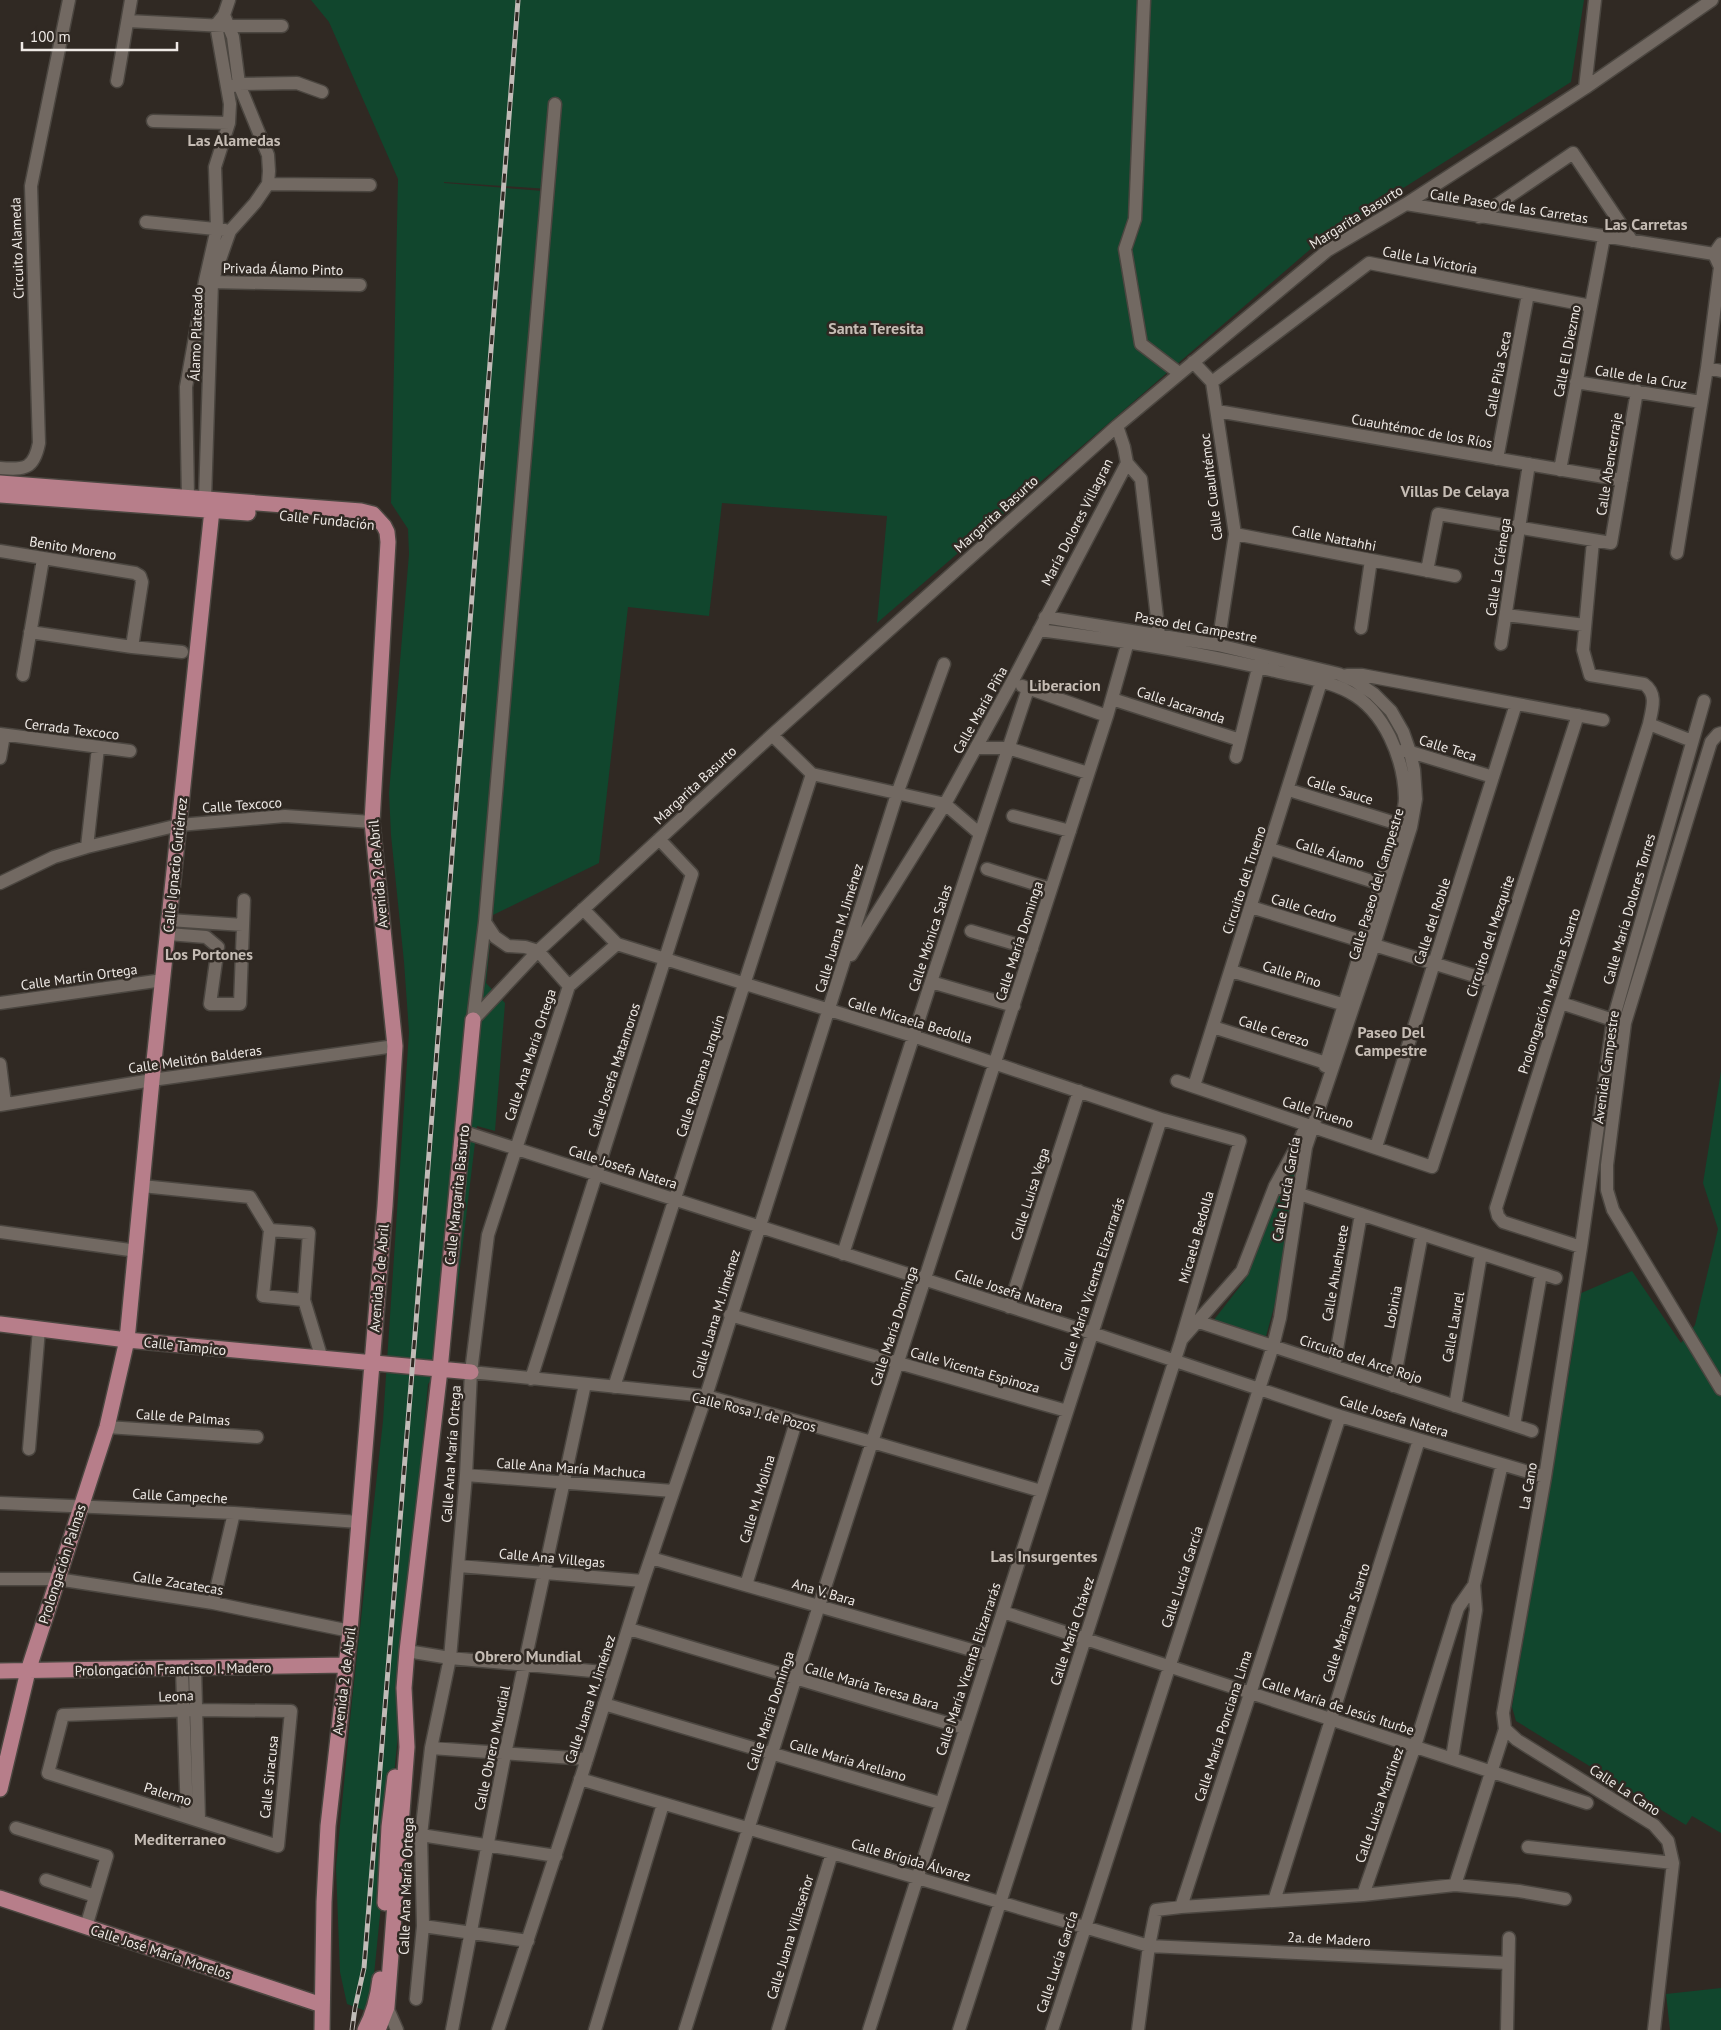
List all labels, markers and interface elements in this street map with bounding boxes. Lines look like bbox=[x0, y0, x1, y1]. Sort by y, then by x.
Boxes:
scale bar bbox=[22, 20, 178, 52]
text: 100 m bbox=[30, 27, 71, 46]
district label: Las Alamedas bbox=[188, 130, 281, 150]
street label: Margarita Basurto bbox=[1306, 181, 1406, 253]
street label: Calle Paseo de las Carretas bbox=[1429, 185, 1590, 227]
street label: Circuito Alameda bbox=[6, 197, 28, 299]
district label: Las Carretas bbox=[1604, 214, 1688, 234]
street label: Calle La Victoria bbox=[1381, 242, 1479, 278]
street label: Privada Álamo Pinto bbox=[223, 259, 343, 279]
street label: Álamo Plateado bbox=[185, 287, 207, 381]
street label: Calle El Diezmo bbox=[1549, 303, 1585, 399]
district label: Santa Teresita bbox=[828, 318, 924, 338]
street label: Calle Pila Seca bbox=[1481, 329, 1515, 419]
street label: Calle de la Cruz bbox=[1594, 361, 1688, 393]
street label: Cuauhtémoc de los Ríos bbox=[1350, 410, 1494, 452]
street label: Calle Abencerraje bbox=[1592, 411, 1626, 517]
street label: Calle Cuauhtémoc bbox=[1195, 432, 1227, 542]
street label: María Dolores Villagran bbox=[1037, 455, 1117, 589]
street label: Margarita Basurto bbox=[950, 472, 1042, 556]
district label: Villas De Celaya bbox=[1399, 481, 1510, 501]
street label: Calle Fundación bbox=[278, 506, 376, 534]
street label: Calle La Ciénega bbox=[1481, 517, 1515, 617]
street label: Calle Nattahhi bbox=[1290, 521, 1378, 555]
street label: Benito Moreno bbox=[28, 532, 118, 564]
street label: Paseo del Campestre bbox=[1133, 607, 1259, 647]
street label: Calle María Piña bbox=[949, 663, 1011, 757]
district label: Liberacion bbox=[1029, 675, 1101, 695]
street label: Calle Jacaranda bbox=[1135, 682, 1228, 728]
street label: Cerrada Texcoco bbox=[24, 714, 120, 744]
street label: Calle Teca bbox=[1417, 731, 1479, 765]
street label: Margarita Basurto bbox=[650, 742, 740, 828]
street label: Calle Sauce bbox=[1304, 771, 1376, 809]
street label: Calle Texcoco bbox=[202, 793, 282, 817]
street label: Calle Ignacio Gutiérrez bbox=[159, 797, 191, 933]
street label: Calle Paseo del Campestre bbox=[1344, 806, 1408, 962]
street label: Avenida 2 de Abril bbox=[364, 819, 392, 929]
street label: Circuito del Trueno bbox=[1218, 824, 1270, 936]
street label: Calle María Dolores Torres bbox=[1599, 831, 1659, 987]
street label: Calle Álamo bbox=[1293, 834, 1367, 872]
street label: Calle Juana M. Jiménez bbox=[811, 861, 867, 995]
street label: Circuito del Mezquite bbox=[1462, 873, 1518, 999]
street label: Calle del Roble bbox=[1410, 875, 1454, 967]
street label: Calle María Dominga bbox=[991, 879, 1047, 1003]
street label: Calle Mónica Salas bbox=[904, 882, 956, 994]
street label: Calle Cedro bbox=[1269, 889, 1339, 927]
street label: Prolongación Mariana Suarto bbox=[1514, 906, 1584, 1076]
district label: Los Portones bbox=[165, 944, 253, 964]
street label: Calle Pino bbox=[1260, 957, 1324, 991]
street label: Calle Martín Ortega bbox=[20, 960, 139, 994]
street label: Calle Ana María Ortega bbox=[500, 987, 560, 1123]
street label: Calle Micaela Bedolla bbox=[846, 993, 974, 1048]
street label: Calle Josefa Matamoros bbox=[584, 1000, 644, 1139]
street label: Avenida Campestre bbox=[1589, 1009, 1623, 1125]
street label: Calle Cerezo bbox=[1236, 1011, 1312, 1051]
street label: Calle Romana Jarquín bbox=[672, 1012, 728, 1140]
district label: Paseo Del Campestre bbox=[1355, 1022, 1427, 1060]
street label: Calle Melitón Balderas bbox=[127, 1041, 263, 1077]
street label: Calle Trueno bbox=[1280, 1092, 1356, 1132]
street label: Calle Margarita Basurto bbox=[441, 1124, 473, 1266]
street label: Calle Lucía García bbox=[1268, 1135, 1304, 1243]
street label: Calle Josefa Natera bbox=[566, 1141, 680, 1193]
street label: Calle Luisa Vega bbox=[1006, 1145, 1054, 1243]
street label: Micaela Bedolla bbox=[1174, 1189, 1218, 1285]
street label: Calle María Vicenta Elizarrarás bbox=[1055, 1195, 1129, 1373]
street label: Avenida 2 de Abril bbox=[365, 1223, 393, 1333]
street label: Calle Ahuehuete bbox=[1318, 1223, 1352, 1323]
street label: Calle Juana M. Jiménez bbox=[688, 1247, 744, 1381]
street label: Calle María Dominga bbox=[866, 1264, 922, 1388]
street label: Calle Josefa Natera bbox=[952, 1265, 1066, 1317]
street label: Lobinia bbox=[1380, 1284, 1406, 1330]
street label: Calle Laurel bbox=[1438, 1290, 1468, 1364]
street label: Circuito del Arce Rojo bbox=[1297, 1331, 1425, 1387]
street label: Calle Tampico bbox=[143, 1333, 227, 1359]
street label: Calle Vicenta Espinoza bbox=[908, 1343, 1042, 1397]
street label: Calle Ana María Ortega bbox=[437, 1385, 465, 1523]
street label: Calle Rosa J. de Pozos bbox=[690, 1388, 818, 1436]
street label: Calle Josefa Natera bbox=[1337, 1391, 1451, 1441]
street label: Calle de Palmas bbox=[135, 1405, 231, 1429]
street label: Calle M. Molina bbox=[735, 1453, 779, 1545]
street label: Calle Ana María Machuca bbox=[496, 1454, 646, 1482]
street label: La Cano bbox=[1515, 1461, 1541, 1511]
street label: Calle Campeche bbox=[132, 1485, 228, 1507]
street label: Prolongación Palmas bbox=[34, 1502, 90, 1626]
street label: Calle Lucía García bbox=[1157, 1524, 1207, 1630]
street label: Calle Ana Villegas bbox=[498, 1544, 606, 1572]
district label: Las Insurgentes bbox=[990, 1546, 1098, 1566]
street label: Calle Mariana Suarto bbox=[1318, 1561, 1374, 1685]
street label: Calle Zacatecas bbox=[131, 1567, 225, 1599]
street label: Ana V. Bara bbox=[790, 1574, 858, 1610]
street label: Calle María Chávez bbox=[1046, 1574, 1098, 1688]
street label: Calle María Vicenta Elizarrarás bbox=[931, 1580, 1005, 1758]
street label: Avenida 2 de Abril bbox=[328, 1626, 360, 1736]
street label: Calle Juana M. Jiménez bbox=[561, 1632, 619, 1766]
district label: Obrero Mundial bbox=[475, 1646, 582, 1666]
street label: Calle María Ponciana Lima bbox=[1190, 1648, 1256, 1804]
street label: Calle María Dominga bbox=[742, 1649, 798, 1773]
street label: Prolongación Francisco I. Madero bbox=[74, 1658, 272, 1680]
street label: Calle María Teresa Bara bbox=[803, 1658, 941, 1714]
street label: Calle María de Jesús Iturbe bbox=[1259, 1673, 1417, 1739]
street label: Calle Obrero Mundial bbox=[470, 1684, 514, 1812]
street label: Leona bbox=[158, 1686, 194, 1706]
street label: Calle Siracusa bbox=[256, 1735, 282, 1819]
street label: Calle María Arellano bbox=[787, 1735, 909, 1785]
street label: Calle Luisa Martínez bbox=[1351, 1745, 1407, 1865]
street label: Calle La Cano bbox=[1586, 1760, 1664, 1820]
street label: Palermo bbox=[142, 1778, 194, 1810]
street label: Calle Ana María Ortega bbox=[395, 1817, 417, 1955]
district label: Mediterraneo bbox=[134, 1829, 226, 1849]
street label: Calle Brígida Álvarez bbox=[849, 1834, 973, 1886]
street label: Calle Juana Villaseñor bbox=[762, 1872, 818, 2002]
street label: Calle Lucía García bbox=[1032, 1909, 1082, 2015]
street label: Calle José María Morelos bbox=[88, 1921, 234, 1983]
street label: 2a. de Madero bbox=[1287, 1928, 1371, 1950]

